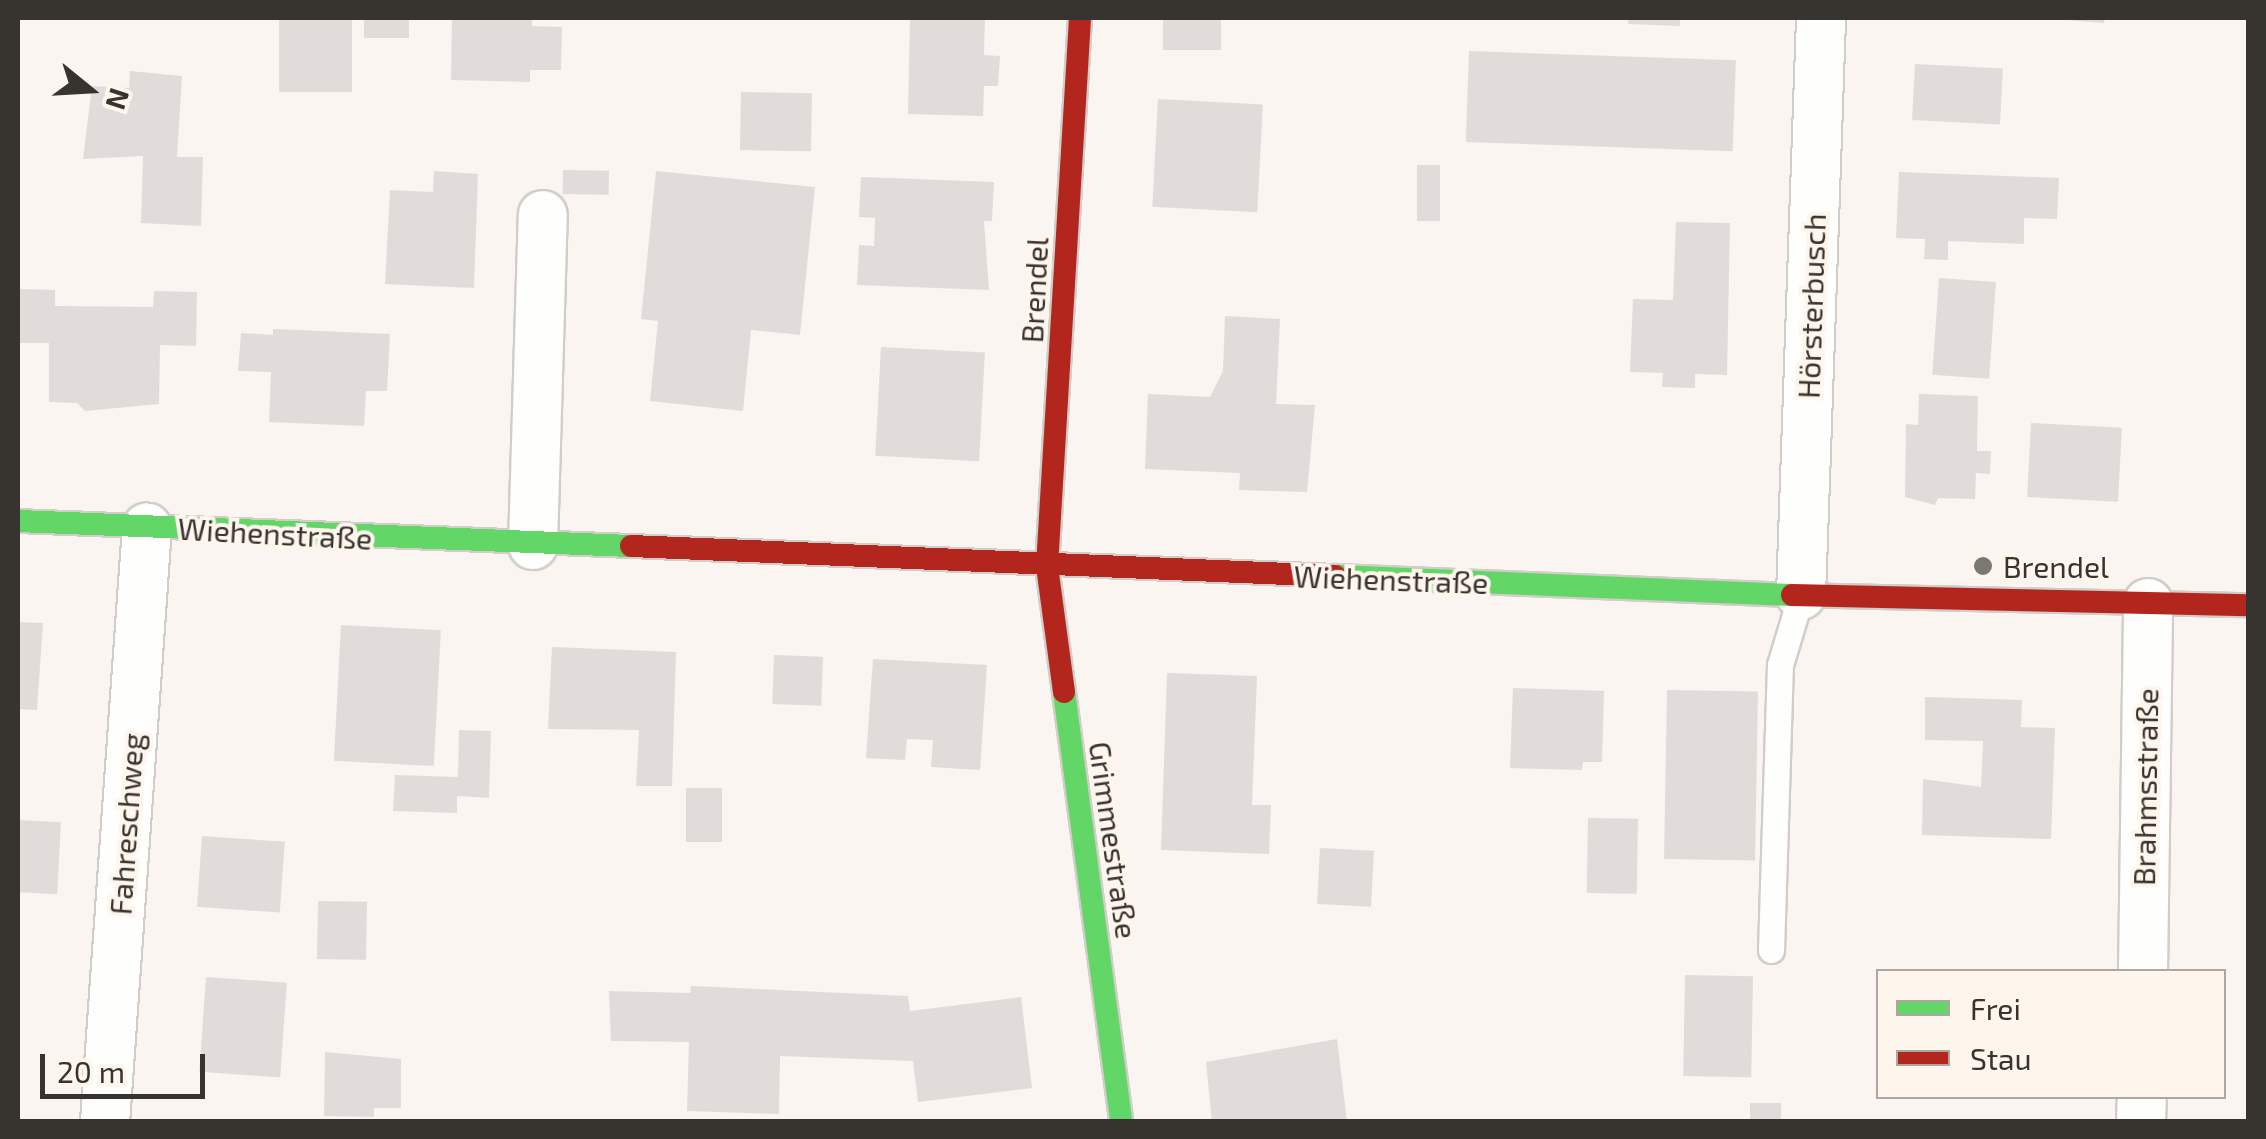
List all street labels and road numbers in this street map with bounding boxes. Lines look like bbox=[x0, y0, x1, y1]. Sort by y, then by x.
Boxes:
street label: Hörsterbusch bbox=[1790, 213, 1832, 399]
street label: Brendel bbox=[1013, 236, 1055, 344]
street label: Wiehenstraße bbox=[177, 510, 373, 556]
street label: Wiehenstraße bbox=[1293, 558, 1489, 600]
street label: Brahmsstraße bbox=[2125, 688, 2165, 886]
street label: Fahreschweg bbox=[102, 732, 150, 916]
street label: Grimmestraße bbox=[1082, 739, 1146, 941]

